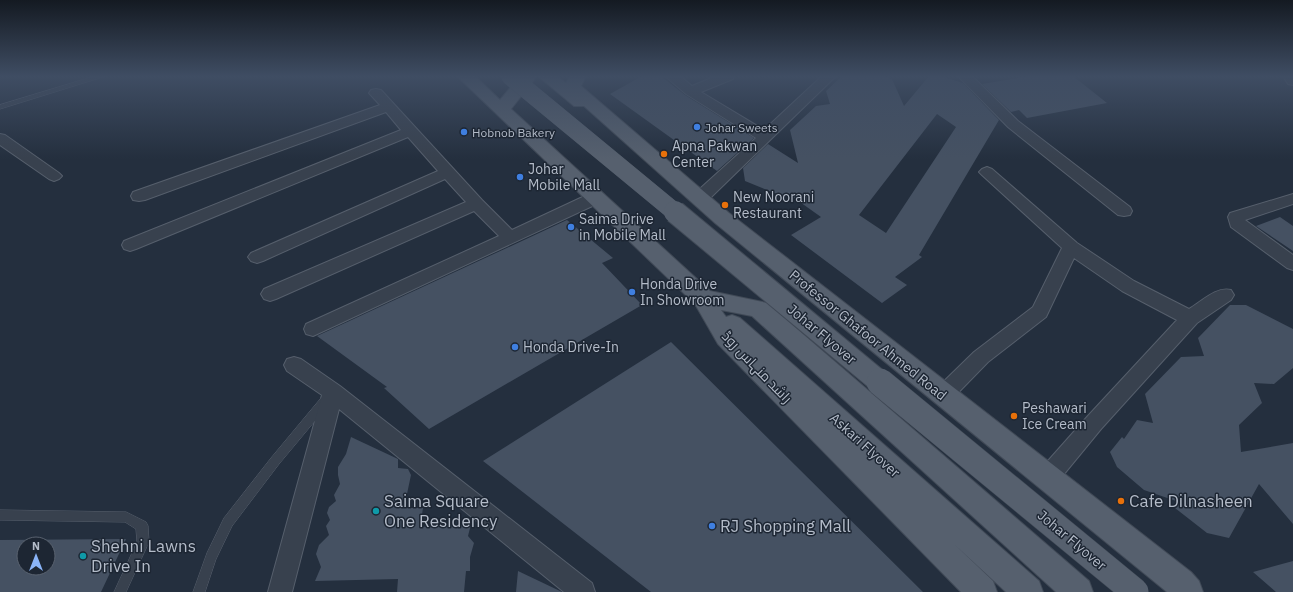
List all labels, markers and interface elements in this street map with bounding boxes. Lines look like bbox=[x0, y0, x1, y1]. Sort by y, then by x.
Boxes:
place label: Johar Sweets bbox=[705, 120, 778, 135]
marker: Johar Sweets bbox=[692, 122, 702, 132]
place label: Hobnob Bakery bbox=[472, 125, 555, 140]
marker: Hobnob Bakery bbox=[459, 127, 469, 137]
place label: Apna Pakwan Center bbox=[672, 137, 757, 171]
marker: Apna Pakwan Center bbox=[659, 149, 669, 159]
place label: Johar Mobile Mall bbox=[528, 160, 600, 194]
marker: Johar Mobile Mall bbox=[515, 172, 525, 182]
place label: New Noorani Restaurant bbox=[733, 188, 814, 222]
marker: New Noorani Restaurant bbox=[720, 200, 730, 210]
place label: Saima Drive in Mobile Mall bbox=[579, 210, 666, 244]
marker: Saima Drive in Mobile Mall bbox=[566, 222, 576, 232]
street label: Professor Ghafoor Ahmed Road bbox=[786, 266, 950, 404]
place label: Honda Drive In Showroom bbox=[640, 275, 724, 309]
marker: Honda Drive In Showroom bbox=[627, 287, 637, 297]
street label: Johar Flyover bbox=[784, 300, 860, 368]
street label: راشد منہاس روڈ bbox=[718, 327, 796, 407]
place label: Honda Drive-In bbox=[523, 338, 619, 356]
marker: Honda Drive-In bbox=[510, 342, 520, 352]
place label: Peshawari Ice Cream bbox=[1022, 399, 1087, 433]
street label: Askari Flyover bbox=[826, 409, 904, 481]
marker: Peshawari Ice Cream bbox=[1009, 411, 1019, 421]
place label: Saima Square One Residency bbox=[384, 490, 498, 532]
place label: Cafe Dilnasheen bbox=[1129, 490, 1253, 512]
marker: Cafe Dilnasheen bbox=[1116, 496, 1126, 506]
marker: Saima Square One Residency bbox=[371, 506, 381, 516]
street label: Johar Flyover bbox=[1034, 506, 1110, 574]
place label: RJ Shopping Mall bbox=[720, 515, 851, 537]
marker: RJ Shopping Mall bbox=[707, 521, 717, 531]
place label: Shehni Lawns Drive In bbox=[91, 535, 196, 577]
north arrow bbox=[16, 536, 56, 576]
text: N bbox=[32, 539, 40, 553]
marker: Shehni Lawns Drive In bbox=[78, 551, 88, 561]

